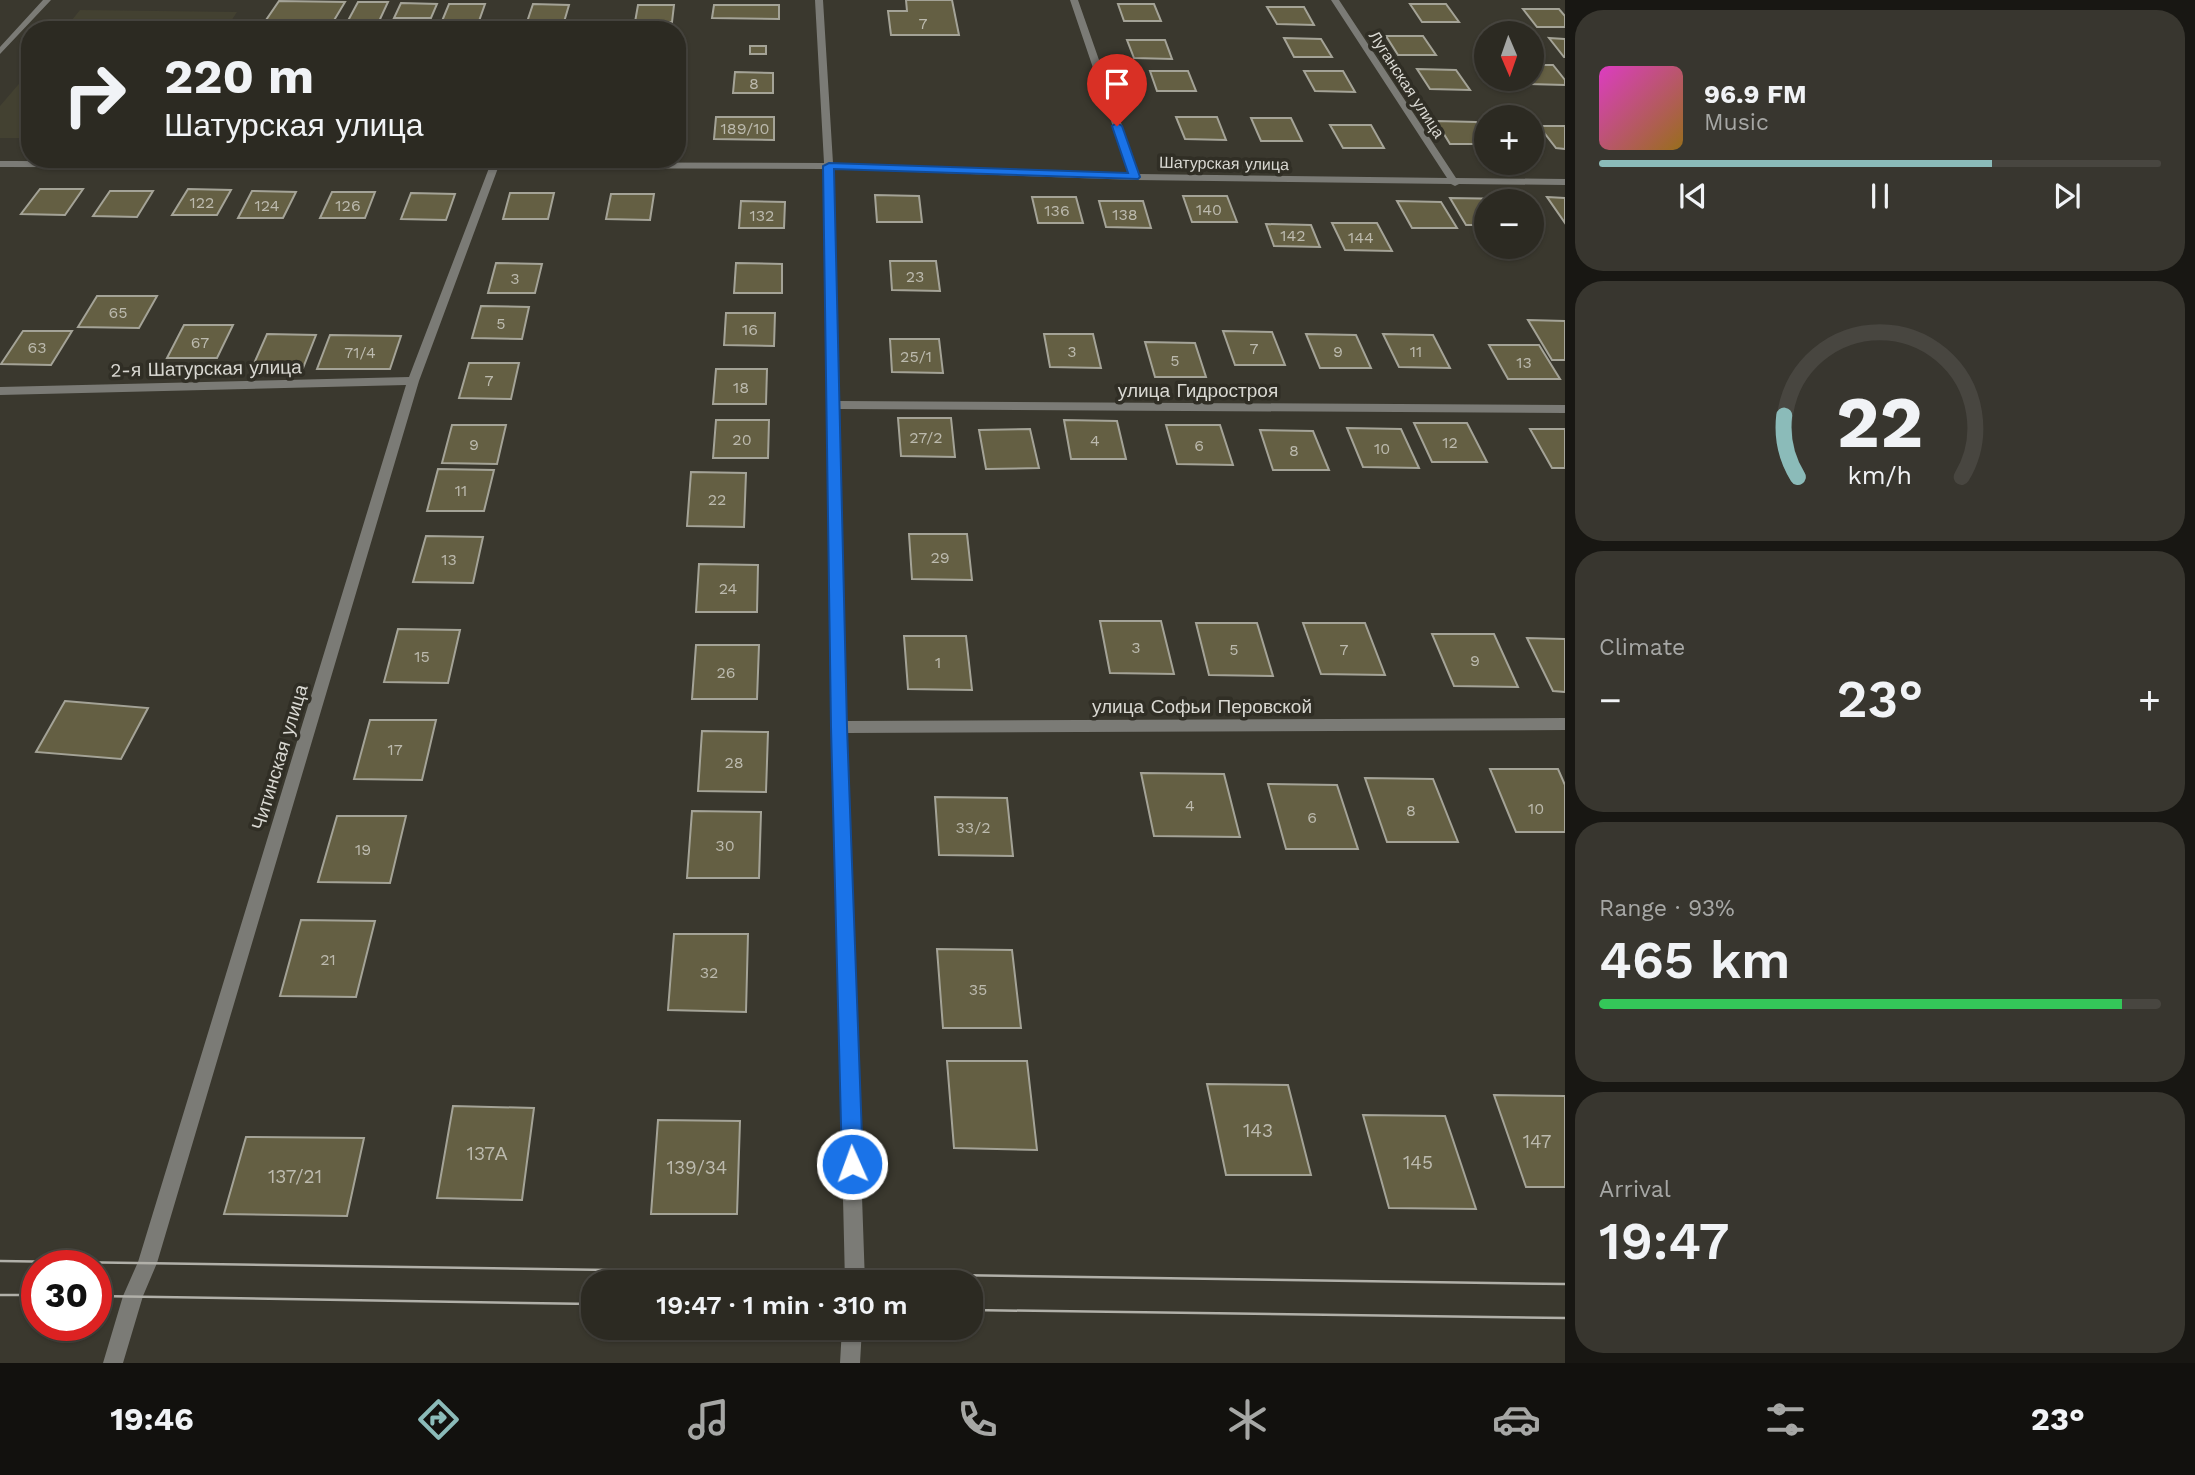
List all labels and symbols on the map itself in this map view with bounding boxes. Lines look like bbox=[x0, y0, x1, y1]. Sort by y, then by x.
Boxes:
house number: 7 bbox=[919, 14, 928, 33]
north arrow bbox=[1474, 21, 1544, 91]
street label: Луганская улица bbox=[1365, 27, 1448, 142]
pin bbox=[1087, 54, 1147, 126]
house number: 8 bbox=[749, 74, 759, 93]
house number: 189/10 bbox=[721, 119, 769, 138]
street label: Шатурская улица bbox=[1159, 153, 1289, 174]
house number: 122 bbox=[190, 193, 214, 212]
house number: 124 bbox=[255, 196, 280, 215]
house number: 126 bbox=[335, 196, 361, 215]
house number: 140 bbox=[1196, 200, 1222, 219]
house number: 136 bbox=[1044, 201, 1070, 220]
house number: 138 bbox=[1112, 205, 1138, 224]
house number: 132 bbox=[750, 206, 774, 225]
house number: 142 bbox=[1280, 226, 1306, 245]
house number: 144 bbox=[1348, 228, 1374, 247]
house number: 23 bbox=[906, 267, 924, 286]
house number: 3 bbox=[510, 269, 520, 288]
house number: 65 bbox=[108, 303, 128, 322]
house number: 5 bbox=[496, 314, 506, 333]
house number: 16 bbox=[742, 320, 758, 339]
house number: 67 bbox=[191, 333, 209, 352]
house number: 63 bbox=[27, 338, 47, 357]
house number: 7 bbox=[1250, 339, 1259, 358]
house number: 3 bbox=[1067, 342, 1077, 361]
house number: 9 bbox=[1333, 342, 1343, 361]
house number: 11 bbox=[1410, 342, 1422, 361]
house number: 71/4 bbox=[344, 343, 376, 362]
house number: 25/1 bbox=[900, 347, 932, 366]
house number: 5 bbox=[1170, 351, 1180, 370]
house number: 13 bbox=[1516, 353, 1532, 372]
street label: 2-я Шатурская улица bbox=[110, 355, 302, 382]
house number: 7 bbox=[485, 371, 494, 390]
house number: 18 bbox=[733, 378, 749, 397]
street label: улица Гидростроя bbox=[1118, 379, 1278, 402]
house number: 27/2 bbox=[909, 428, 943, 447]
house number: 20 bbox=[732, 430, 752, 449]
house number: 4 bbox=[1090, 431, 1100, 450]
house number: 12 bbox=[1442, 433, 1458, 452]
house number: 9 bbox=[469, 435, 479, 454]
house number: 6 bbox=[1194, 436, 1204, 455]
house number: 10 bbox=[1374, 439, 1390, 458]
house number: 8 bbox=[1289, 441, 1299, 460]
house number: 11 bbox=[455, 481, 467, 500]
house number: 22 bbox=[708, 490, 726, 509]
house number: 29 bbox=[930, 548, 950, 567]
house number: 13 bbox=[441, 550, 457, 569]
house number: 24 bbox=[719, 579, 738, 598]
house number: 3 bbox=[1131, 638, 1141, 657]
house number: 5 bbox=[1229, 640, 1239, 659]
house number: 7 bbox=[1340, 640, 1349, 659]
house number: 15 bbox=[414, 647, 430, 666]
house number: 9 bbox=[1470, 651, 1480, 670]
house number: 1 bbox=[935, 653, 941, 672]
house number: 26 bbox=[716, 663, 736, 682]
street label: Читинская улица bbox=[246, 681, 313, 833]
street label: улица Софьи Перовской bbox=[1092, 695, 1312, 718]
house number: 17 bbox=[387, 740, 403, 759]
house number: 28 bbox=[724, 753, 744, 772]
house number: 4 bbox=[1185, 796, 1195, 815]
house number: 10 bbox=[1528, 799, 1544, 818]
house number: 8 bbox=[1406, 801, 1416, 820]
house number: 6 bbox=[1307, 808, 1317, 827]
house number: 33/2 bbox=[956, 818, 990, 837]
house number: 30 bbox=[715, 836, 735, 855]
house number: 19 bbox=[355, 840, 371, 859]
house number: 21 bbox=[320, 950, 336, 969]
house number: 32 bbox=[700, 963, 718, 982]
house number: 35 bbox=[969, 980, 987, 999]
house number: 143 bbox=[1243, 1119, 1273, 1142]
position arrow bbox=[815, 1127, 889, 1201]
house number: 147 bbox=[1523, 1130, 1551, 1153]
house number: 137А bbox=[466, 1142, 508, 1165]
house number: 145 bbox=[1403, 1151, 1433, 1174]
house number: 139/34 bbox=[667, 1156, 727, 1179]
house number: 137/21 bbox=[268, 1165, 322, 1188]
speed limit sign: 30 bbox=[21, 1250, 112, 1341]

